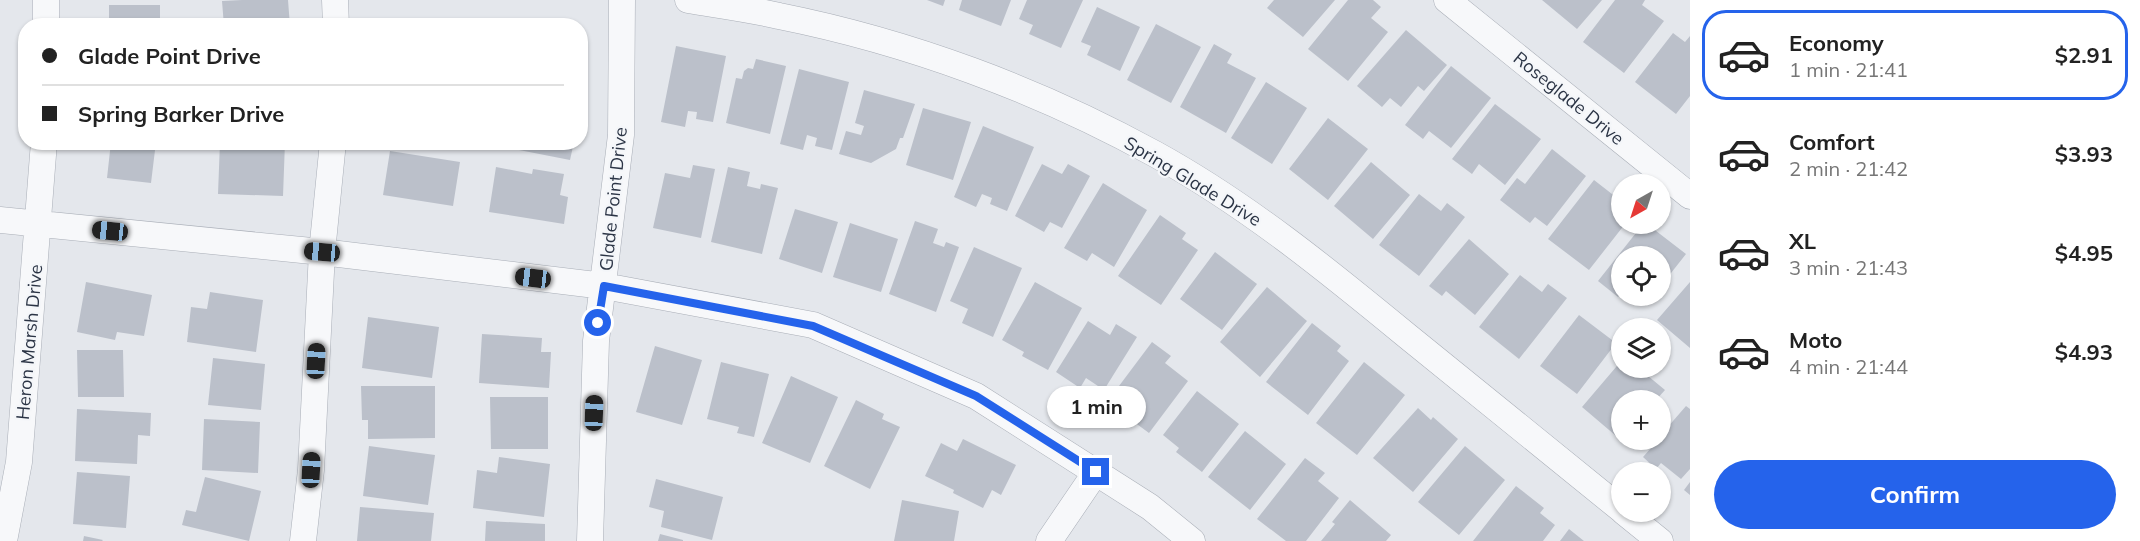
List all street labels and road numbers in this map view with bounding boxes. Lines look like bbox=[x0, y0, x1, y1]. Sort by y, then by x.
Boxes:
street label: Roseglade Drive bbox=[1509, 46, 1629, 150]
street label: Glade Point Drive bbox=[594, 126, 632, 272]
street label: Spring Glade Drive bbox=[1120, 131, 1266, 231]
street label: Heron Marsh Drive bbox=[11, 263, 47, 421]

